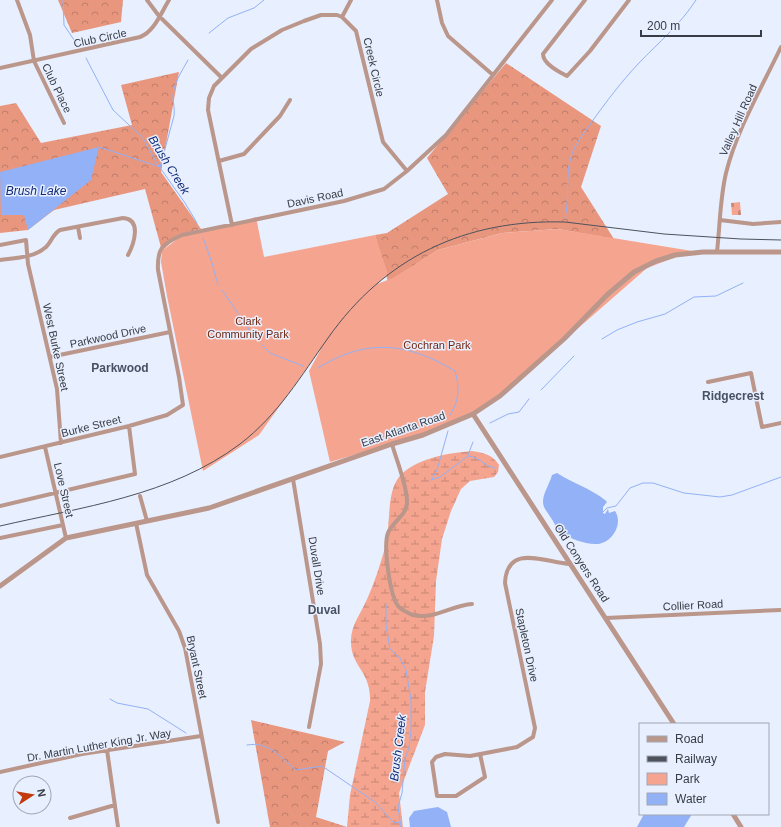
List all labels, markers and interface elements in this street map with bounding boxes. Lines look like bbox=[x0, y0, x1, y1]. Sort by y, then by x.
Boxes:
scale bar bbox=[641, 12, 761, 38]
text: 200 m bbox=[647, 19, 680, 33]
street label: Club Circle bbox=[72, 27, 128, 49]
street label: Creek Circle bbox=[361, 36, 387, 98]
street label: Club Place bbox=[40, 61, 74, 115]
street label: Valley Hill Road bbox=[717, 82, 759, 158]
water label: Brush Creek bbox=[145, 133, 193, 198]
water label: Brush Lake bbox=[6, 184, 67, 198]
street label: Davis Road bbox=[286, 186, 344, 210]
street label: West Burke Street bbox=[41, 302, 71, 392]
park label: Clark Community Park bbox=[207, 315, 289, 340]
street label: Parkwood Drive bbox=[69, 322, 147, 350]
park label: Cochran Park bbox=[403, 339, 471, 351]
district label: Parkwood bbox=[91, 361, 149, 375]
district label: Ridgecrest bbox=[702, 389, 764, 403]
street label: East Atlanta Road bbox=[359, 409, 447, 449]
street label: Burke Street bbox=[60, 413, 122, 439]
street label: Love Street bbox=[52, 461, 76, 519]
street label: Old Conyers Road bbox=[552, 522, 612, 604]
street label: Duvall Drive bbox=[306, 536, 328, 596]
street label: Collier Road bbox=[662, 597, 724, 613]
district label: Duval bbox=[308, 603, 340, 617]
street label: Stapleton Drive bbox=[513, 607, 541, 683]
street label: Bryant Street bbox=[184, 634, 210, 700]
water label: Brush Creek bbox=[387, 713, 409, 782]
legend bbox=[639, 723, 769, 815]
street label: Dr. Martin Luther King Jr. Way bbox=[26, 726, 173, 764]
text: Road bbox=[675, 732, 704, 746]
text: Railway bbox=[675, 752, 717, 766]
text: Park bbox=[675, 772, 701, 786]
north arrow bbox=[12, 775, 52, 815]
text: N bbox=[35, 788, 48, 798]
text: Water bbox=[675, 792, 707, 806]

